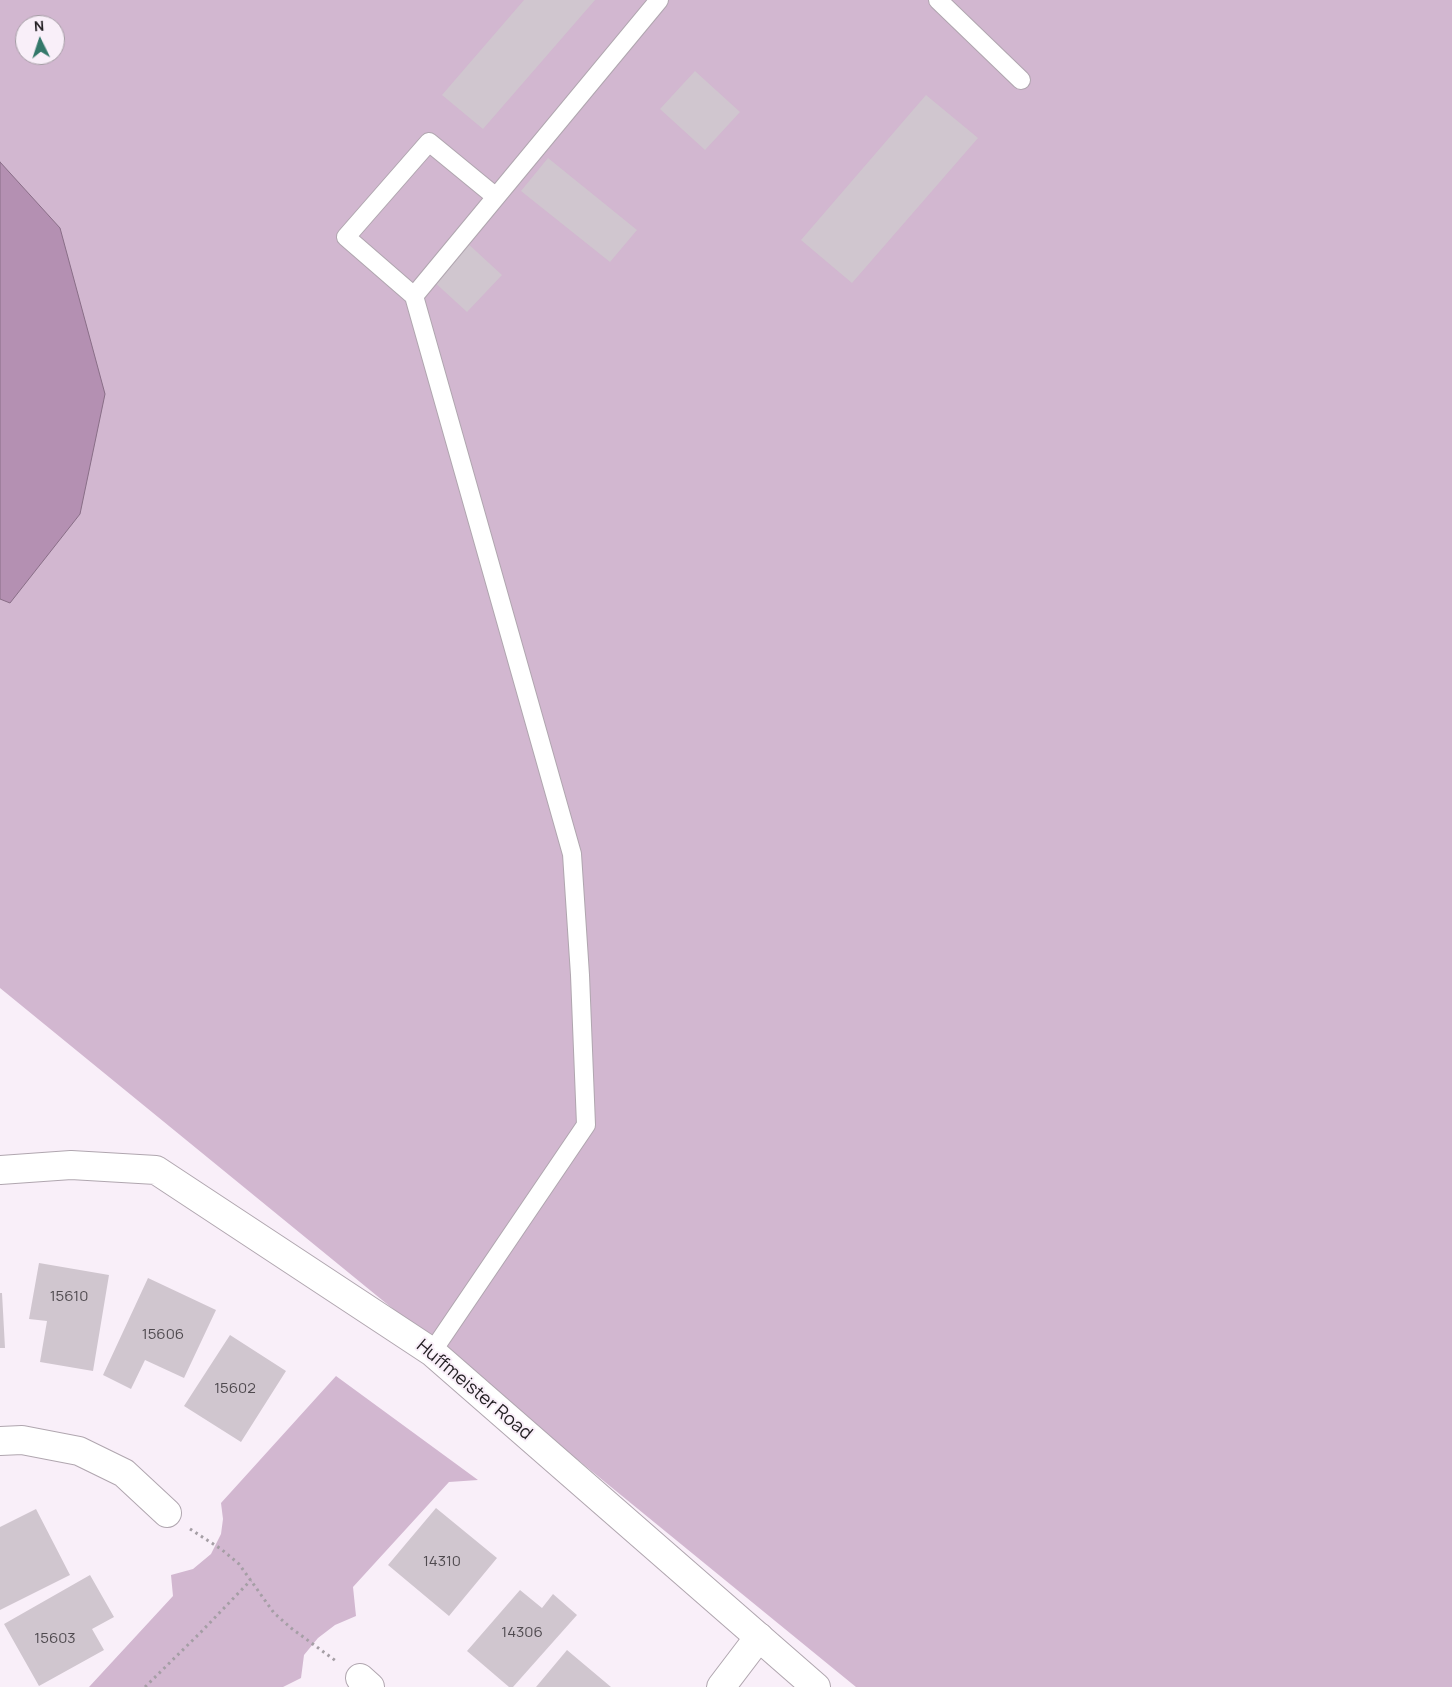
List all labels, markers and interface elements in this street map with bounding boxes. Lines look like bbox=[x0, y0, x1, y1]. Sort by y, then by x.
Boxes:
north arrow bbox=[15, 15, 65, 65]
text: N bbox=[33, 16, 45, 35]
house number: 15610 bbox=[50, 1288, 88, 1306]
house number: 15606 bbox=[142, 1326, 184, 1344]
street label: Huffmeister Road bbox=[412, 1335, 536, 1445]
house number: 15602 bbox=[214, 1380, 256, 1398]
house number: 14310 bbox=[423, 1553, 461, 1571]
house number: 14306 bbox=[501, 1624, 543, 1642]
house number: 15603 bbox=[34, 1630, 76, 1648]

